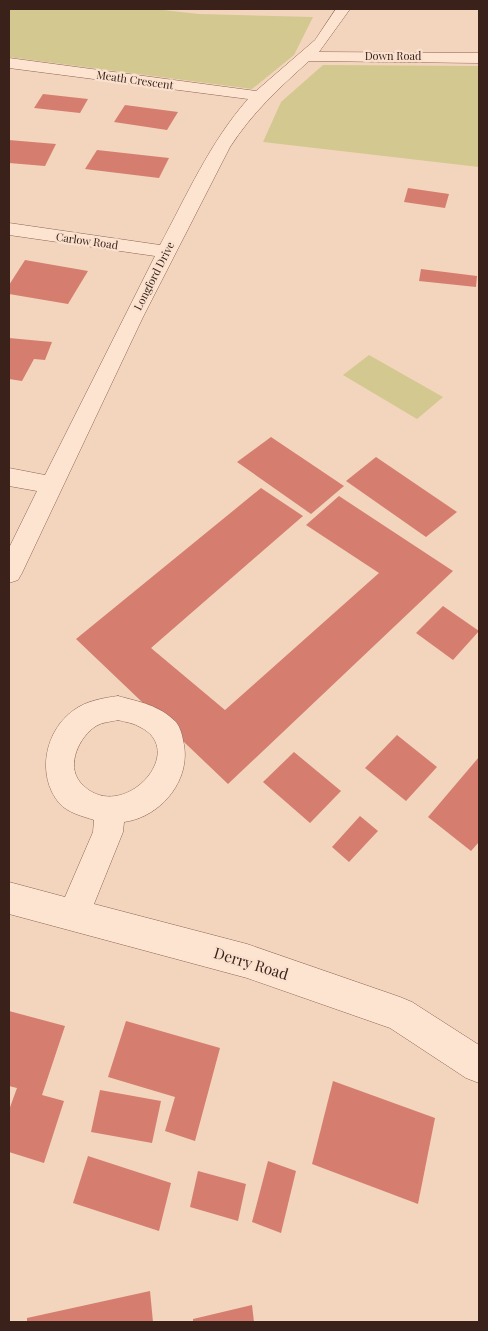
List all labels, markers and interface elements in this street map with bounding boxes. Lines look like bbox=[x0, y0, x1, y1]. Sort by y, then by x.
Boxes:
street label: Down Road bbox=[365, 48, 422, 63]
street label: Meath Crescent bbox=[96, 67, 175, 92]
street label: Carlow Road bbox=[55, 229, 120, 252]
street label: Longford Drive bbox=[130, 239, 177, 313]
street label: Derry Road bbox=[212, 942, 291, 984]

